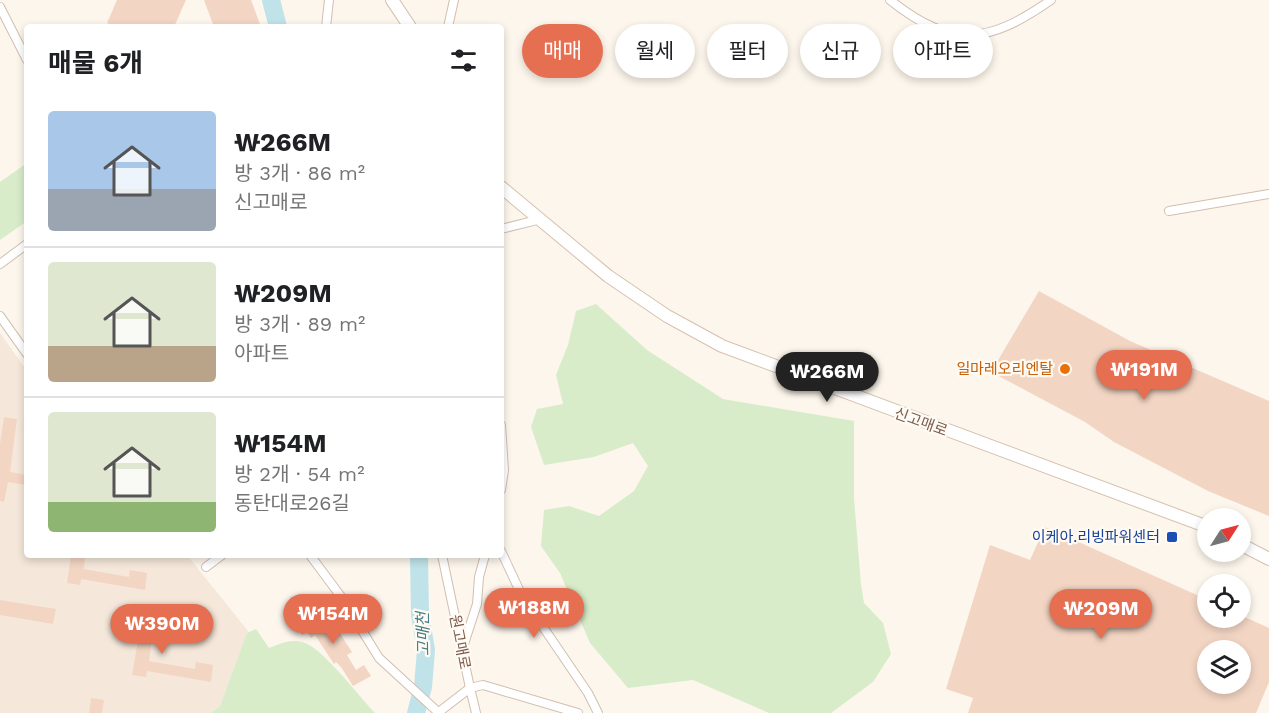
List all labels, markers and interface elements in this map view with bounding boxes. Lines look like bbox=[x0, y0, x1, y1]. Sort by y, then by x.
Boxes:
chip: 매매 bbox=[522, 24, 603, 78]
chip: 월세 bbox=[615, 24, 695, 78]
chip: 필터 bbox=[707, 24, 788, 78]
chip: 신규 bbox=[800, 24, 881, 78]
chip: 아파트 bbox=[893, 24, 993, 78]
icon: filters bbox=[447, 44, 480, 77]
text: 매물 6개 bbox=[48, 48, 143, 78]
text: ₩266M bbox=[234, 127, 331, 157]
icon: home bbox=[96, 135, 168, 207]
text: 방 3개 · 86 m² bbox=[234, 161, 365, 185]
text: 신고매로 bbox=[234, 190, 308, 214]
text: ₩209M bbox=[234, 278, 332, 308]
icon: home bbox=[96, 286, 168, 358]
text: 방 3개 · 89 m² bbox=[234, 312, 365, 336]
text: 아파트 bbox=[234, 341, 289, 365]
pin: ₩191M bbox=[1102, 350, 1186, 401]
pin: ₩266M bbox=[785, 352, 869, 403]
text: ₩191M bbox=[1110, 357, 1178, 381]
text: ₩266M bbox=[790, 359, 864, 383]
place label: 일마레오리엔탈 bbox=[956, 360, 1053, 378]
marker: 일마레오리엔탈 bbox=[1058, 362, 1072, 376]
street label: 신고매로 bbox=[892, 404, 950, 440]
text: ₩154M bbox=[234, 428, 327, 458]
icon: home bbox=[96, 436, 168, 508]
text: 방 2개 · 54 m² bbox=[234, 462, 364, 486]
text: 동탄대로26길 bbox=[234, 491, 350, 515]
north arrow bbox=[1197, 508, 1251, 562]
map controls bbox=[1197, 508, 1251, 694]
place label: 이케아.리빙파워센터 bbox=[1032, 528, 1160, 546]
marker: 이케아.리빙파워센터 bbox=[1165, 530, 1179, 544]
button: locate bbox=[1197, 574, 1251, 628]
pin: ₩188M bbox=[492, 588, 576, 639]
pin: ₩209M bbox=[1059, 589, 1143, 640]
pin: ₩154M bbox=[291, 594, 375, 645]
text: ₩188M bbox=[498, 595, 570, 619]
text: ₩209M bbox=[1063, 596, 1139, 620]
text: ₩154M bbox=[297, 601, 369, 625]
pin: ₩390M bbox=[120, 604, 204, 655]
water label: 고매천 bbox=[413, 609, 433, 656]
text: ₩390M bbox=[124, 611, 200, 635]
street label: 원고매로 bbox=[446, 613, 474, 671]
button: layers bbox=[1197, 640, 1251, 694]

